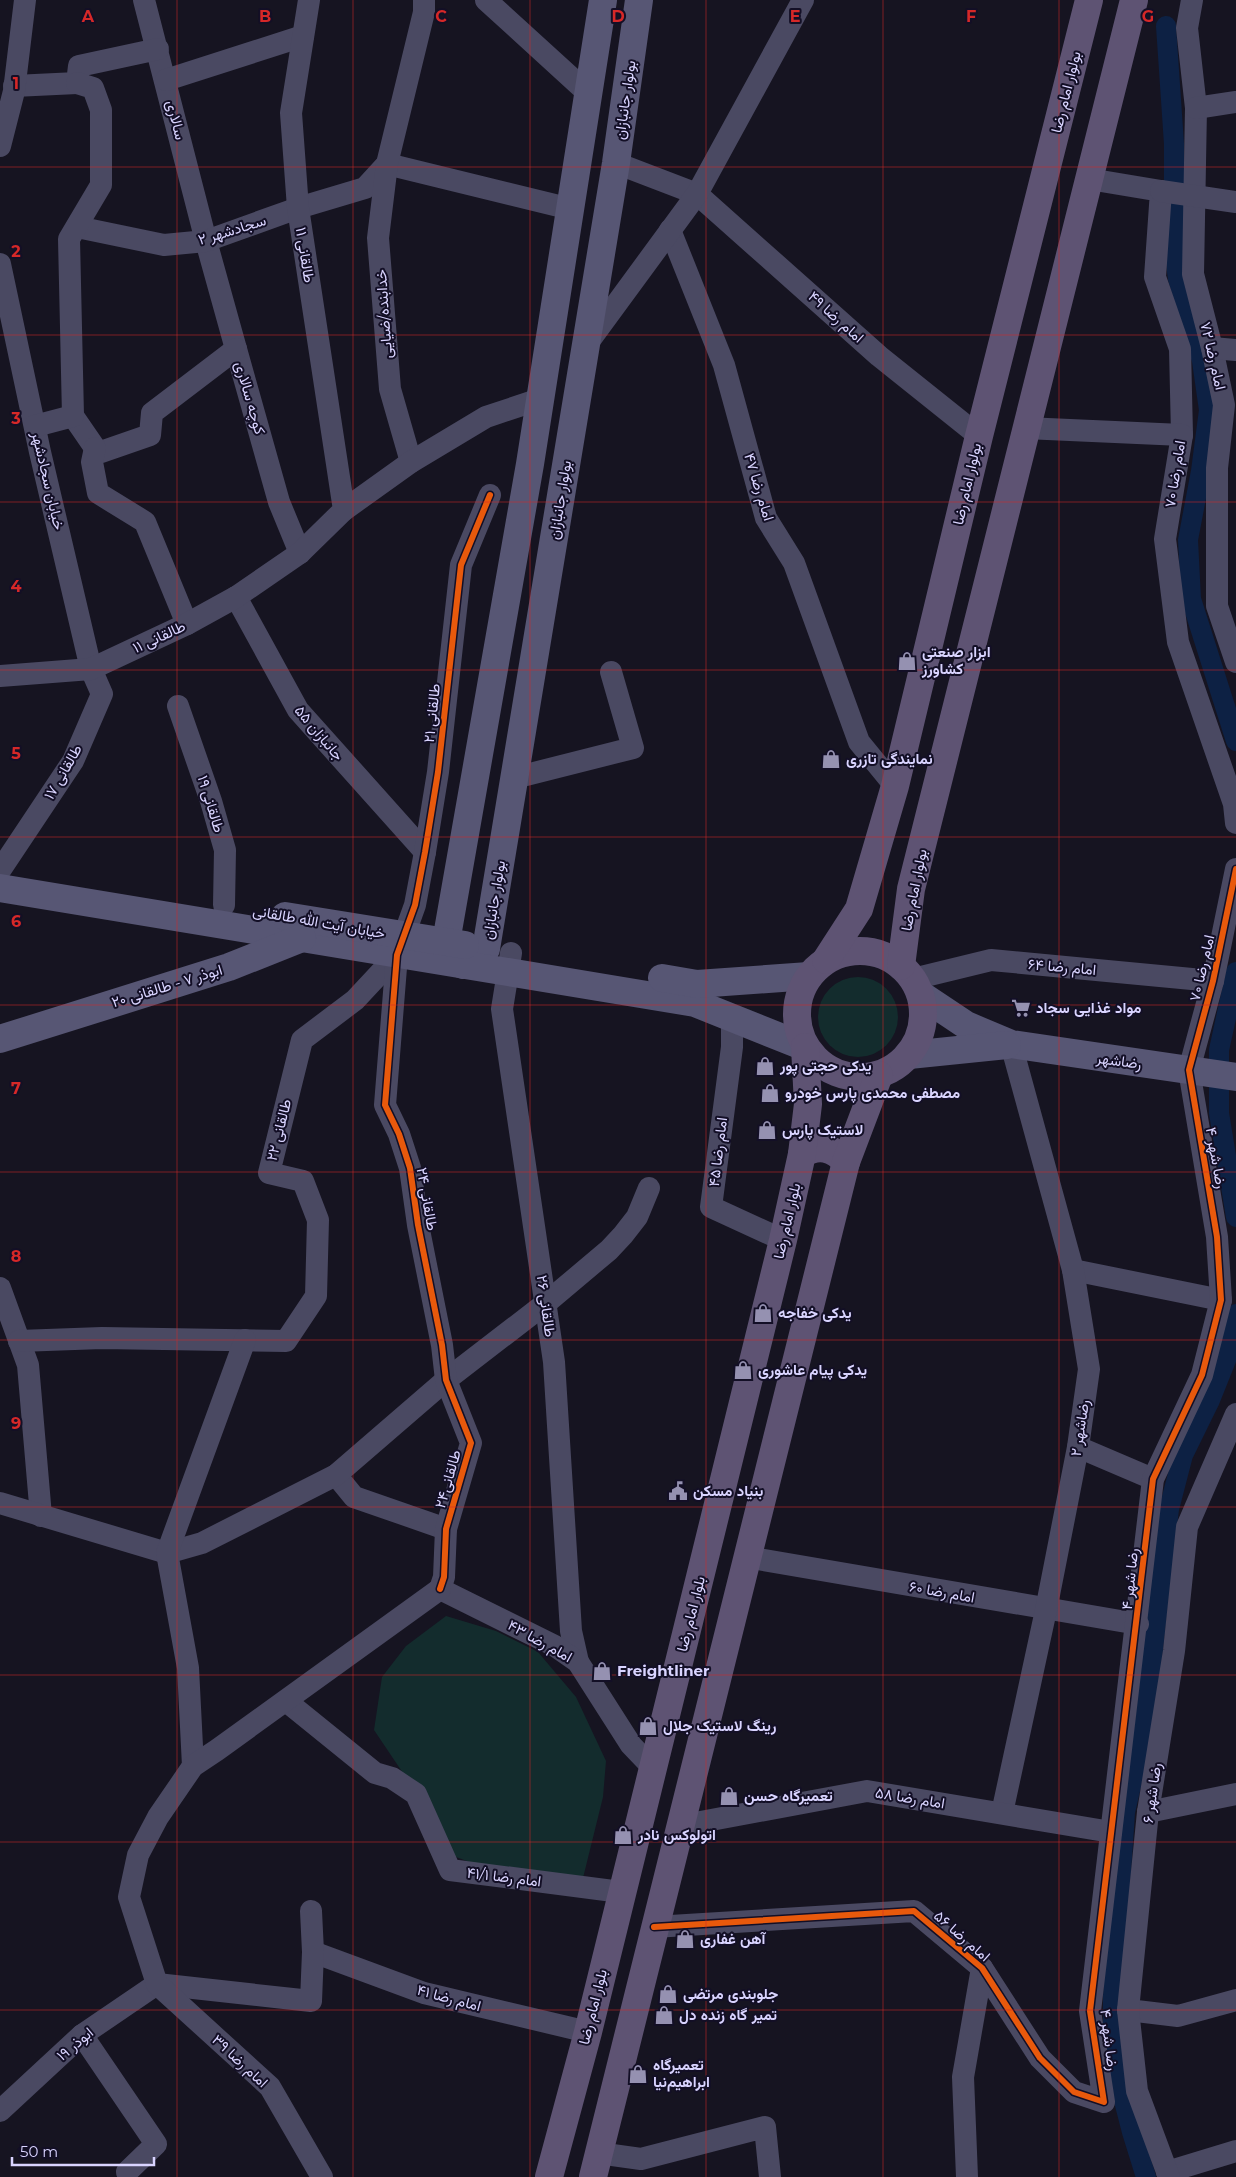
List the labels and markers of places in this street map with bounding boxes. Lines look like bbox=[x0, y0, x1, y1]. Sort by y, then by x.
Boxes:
place label: ابزار صنعتی کشاورز bbox=[921, 642, 991, 678]
shop icon: ابزار صنعتی کشاورز bbox=[896, 650, 918, 672]
shop icon: نمایندگی تازری bbox=[820, 748, 842, 770]
place label: نمایندگی تازری bbox=[846, 749, 933, 768]
supermarket icon: مواد غذایی سجاد bbox=[1010, 997, 1032, 1019]
place label: مواد غذایی سجاد bbox=[1036, 998, 1141, 1017]
shop icon: یدکی حجتی پور bbox=[754, 1055, 776, 1077]
place label: یدکی حجتی پور bbox=[779, 1056, 872, 1076]
shop icon: مصطفی محمدی پارس خودرو bbox=[759, 1082, 781, 1104]
place label: مصطفی محمدی پارس خودرو bbox=[785, 1083, 960, 1103]
shop icon: لاستیک پارس bbox=[756, 1119, 778, 1141]
place label: لاستیک پارس bbox=[782, 1120, 863, 1140]
shop icon: یدکی خفاجه bbox=[752, 1302, 774, 1324]
place label: یدکی خفاجه bbox=[778, 1303, 852, 1322]
shop icon: یدکی پیام عاشوری bbox=[732, 1359, 754, 1381]
place label: یدکی پیام عاشوری bbox=[758, 1360, 867, 1380]
public building icon: بنیاد مسکن bbox=[667, 1480, 689, 1502]
place label: بنیاد مسکن bbox=[693, 1481, 763, 1500]
shop icon: Freightliner bbox=[591, 1660, 613, 1682]
place label: Freightliner bbox=[617, 1661, 710, 1680]
shop icon: رینگ لاستیک جلال bbox=[637, 1715, 659, 1737]
place label: رینگ لاستیک جلال bbox=[663, 1716, 776, 1735]
shop icon: تعمیرگاه حسن bbox=[718, 1785, 740, 1807]
place label: تعمیرگاه حسن bbox=[744, 1786, 833, 1805]
shop icon: اتولوکس نادر bbox=[612, 1824, 634, 1846]
place label: اتولوکس نادر bbox=[637, 1825, 716, 1844]
shop icon: آهن غفاری bbox=[674, 1928, 696, 1950]
place label: آهن غفاری bbox=[700, 1929, 767, 1948]
shop icon: جلوبندی مرتضی bbox=[657, 1983, 679, 2005]
place label: جلوبندی مرتضی bbox=[683, 1984, 778, 2003]
shop icon: تمیر گاه زنده دل bbox=[653, 2004, 675, 2026]
place label: تمیر گاه زنده دل bbox=[679, 2005, 777, 2024]
place label: تعمیرگاه ابراهیم‌نیا bbox=[653, 2055, 710, 2092]
shop icon: تعمیرگاه ابراهیم‌نیا bbox=[627, 2063, 649, 2085]

